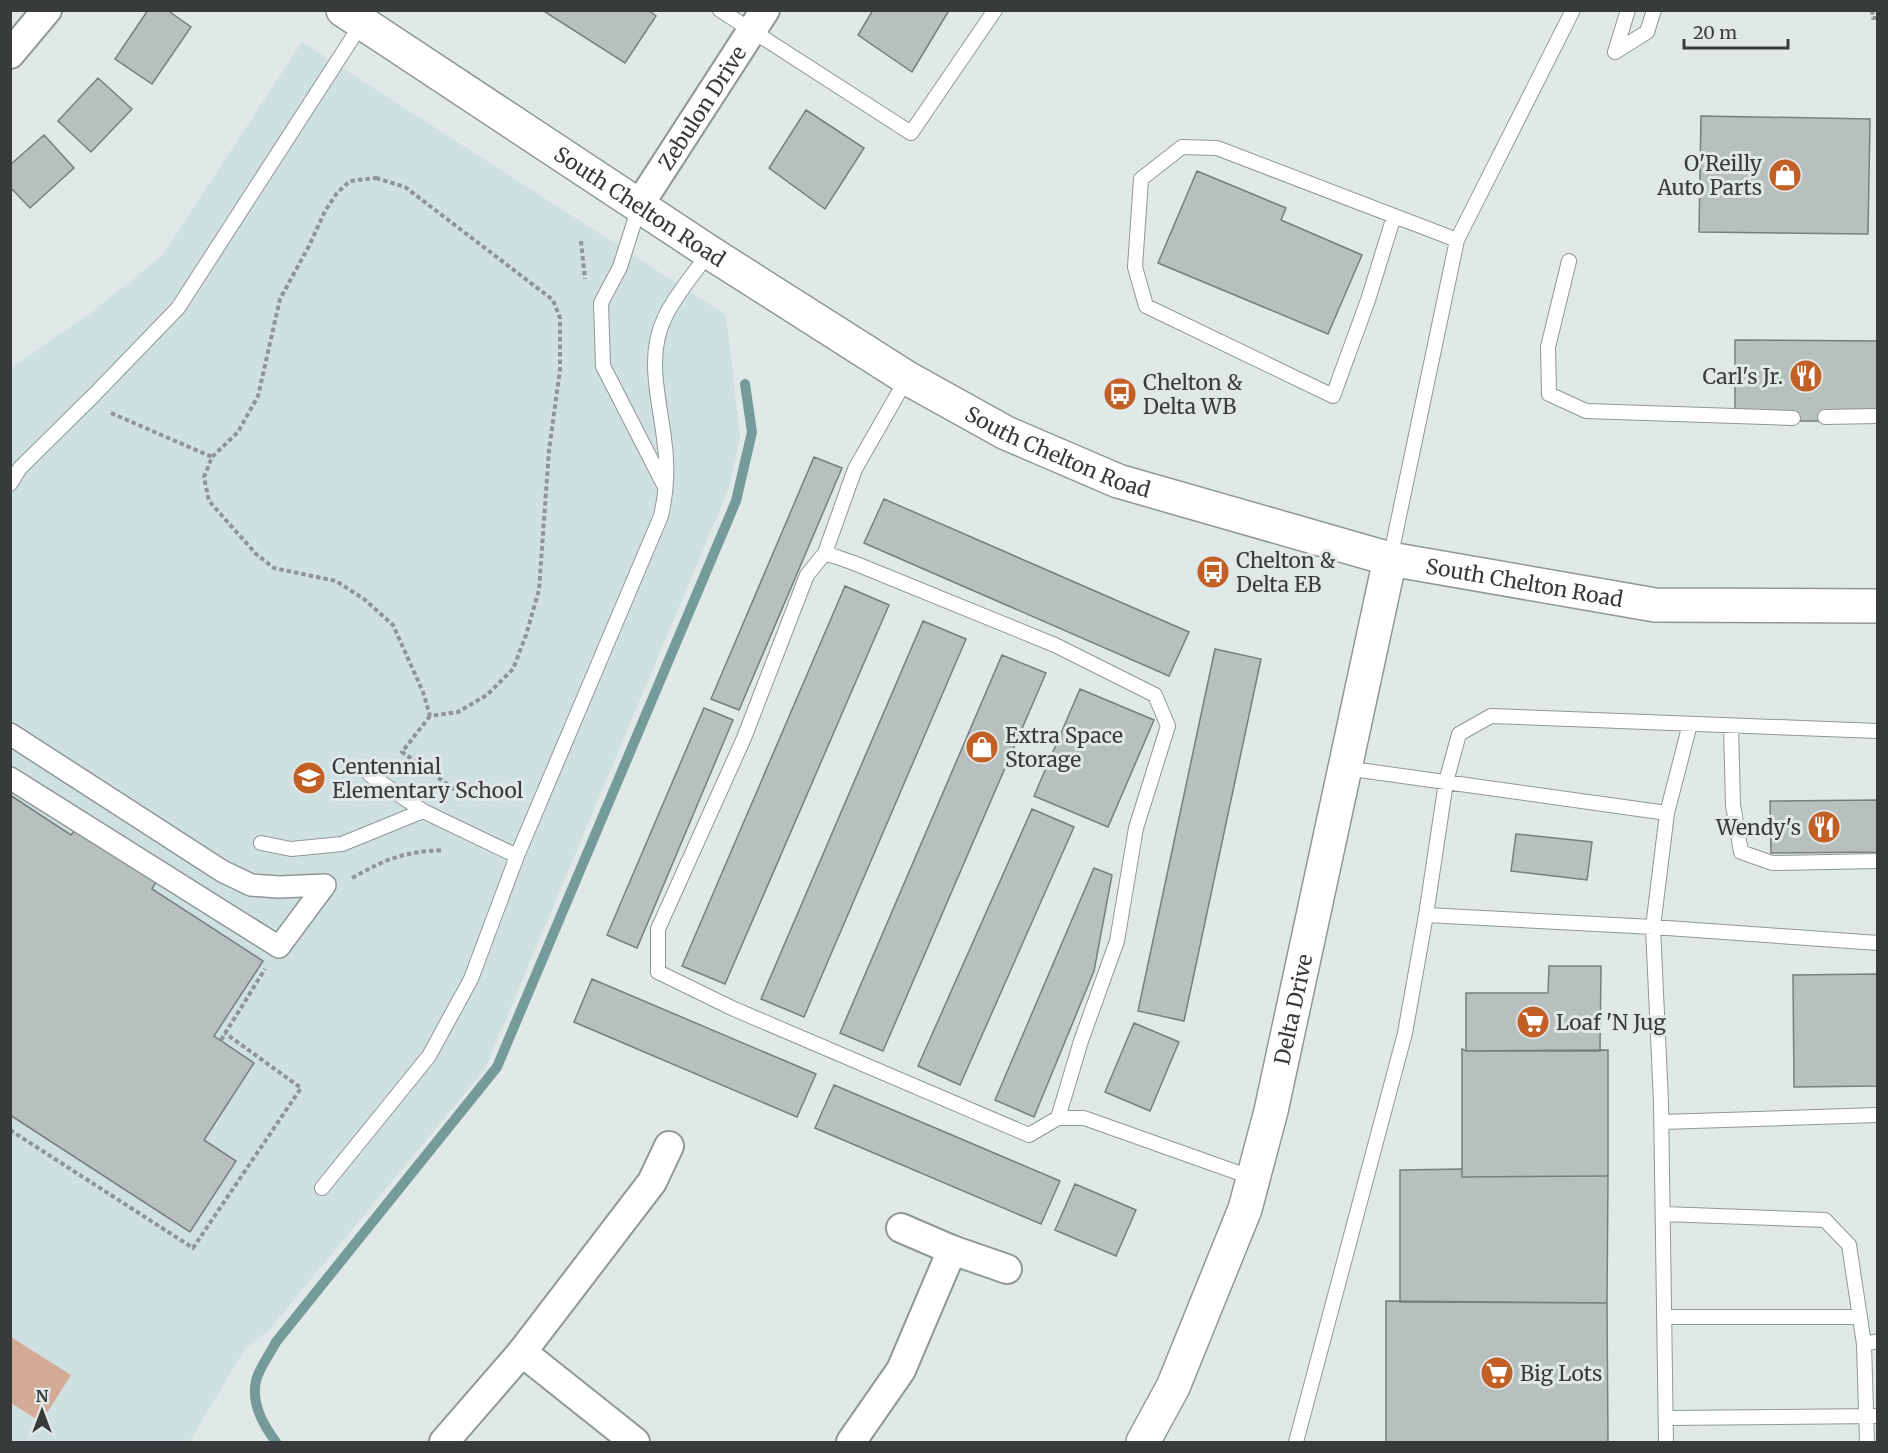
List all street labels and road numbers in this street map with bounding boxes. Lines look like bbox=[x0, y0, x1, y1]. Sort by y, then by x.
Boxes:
street label: Zebulon Drive bbox=[652, 40, 752, 175]
street label: South Chelton Road bbox=[549, 140, 731, 273]
street label: South Chelton Road bbox=[961, 400, 1154, 503]
street label: South Chelton Road bbox=[1424, 552, 1625, 613]
street label: Delta Drive bbox=[1268, 951, 1318, 1067]

